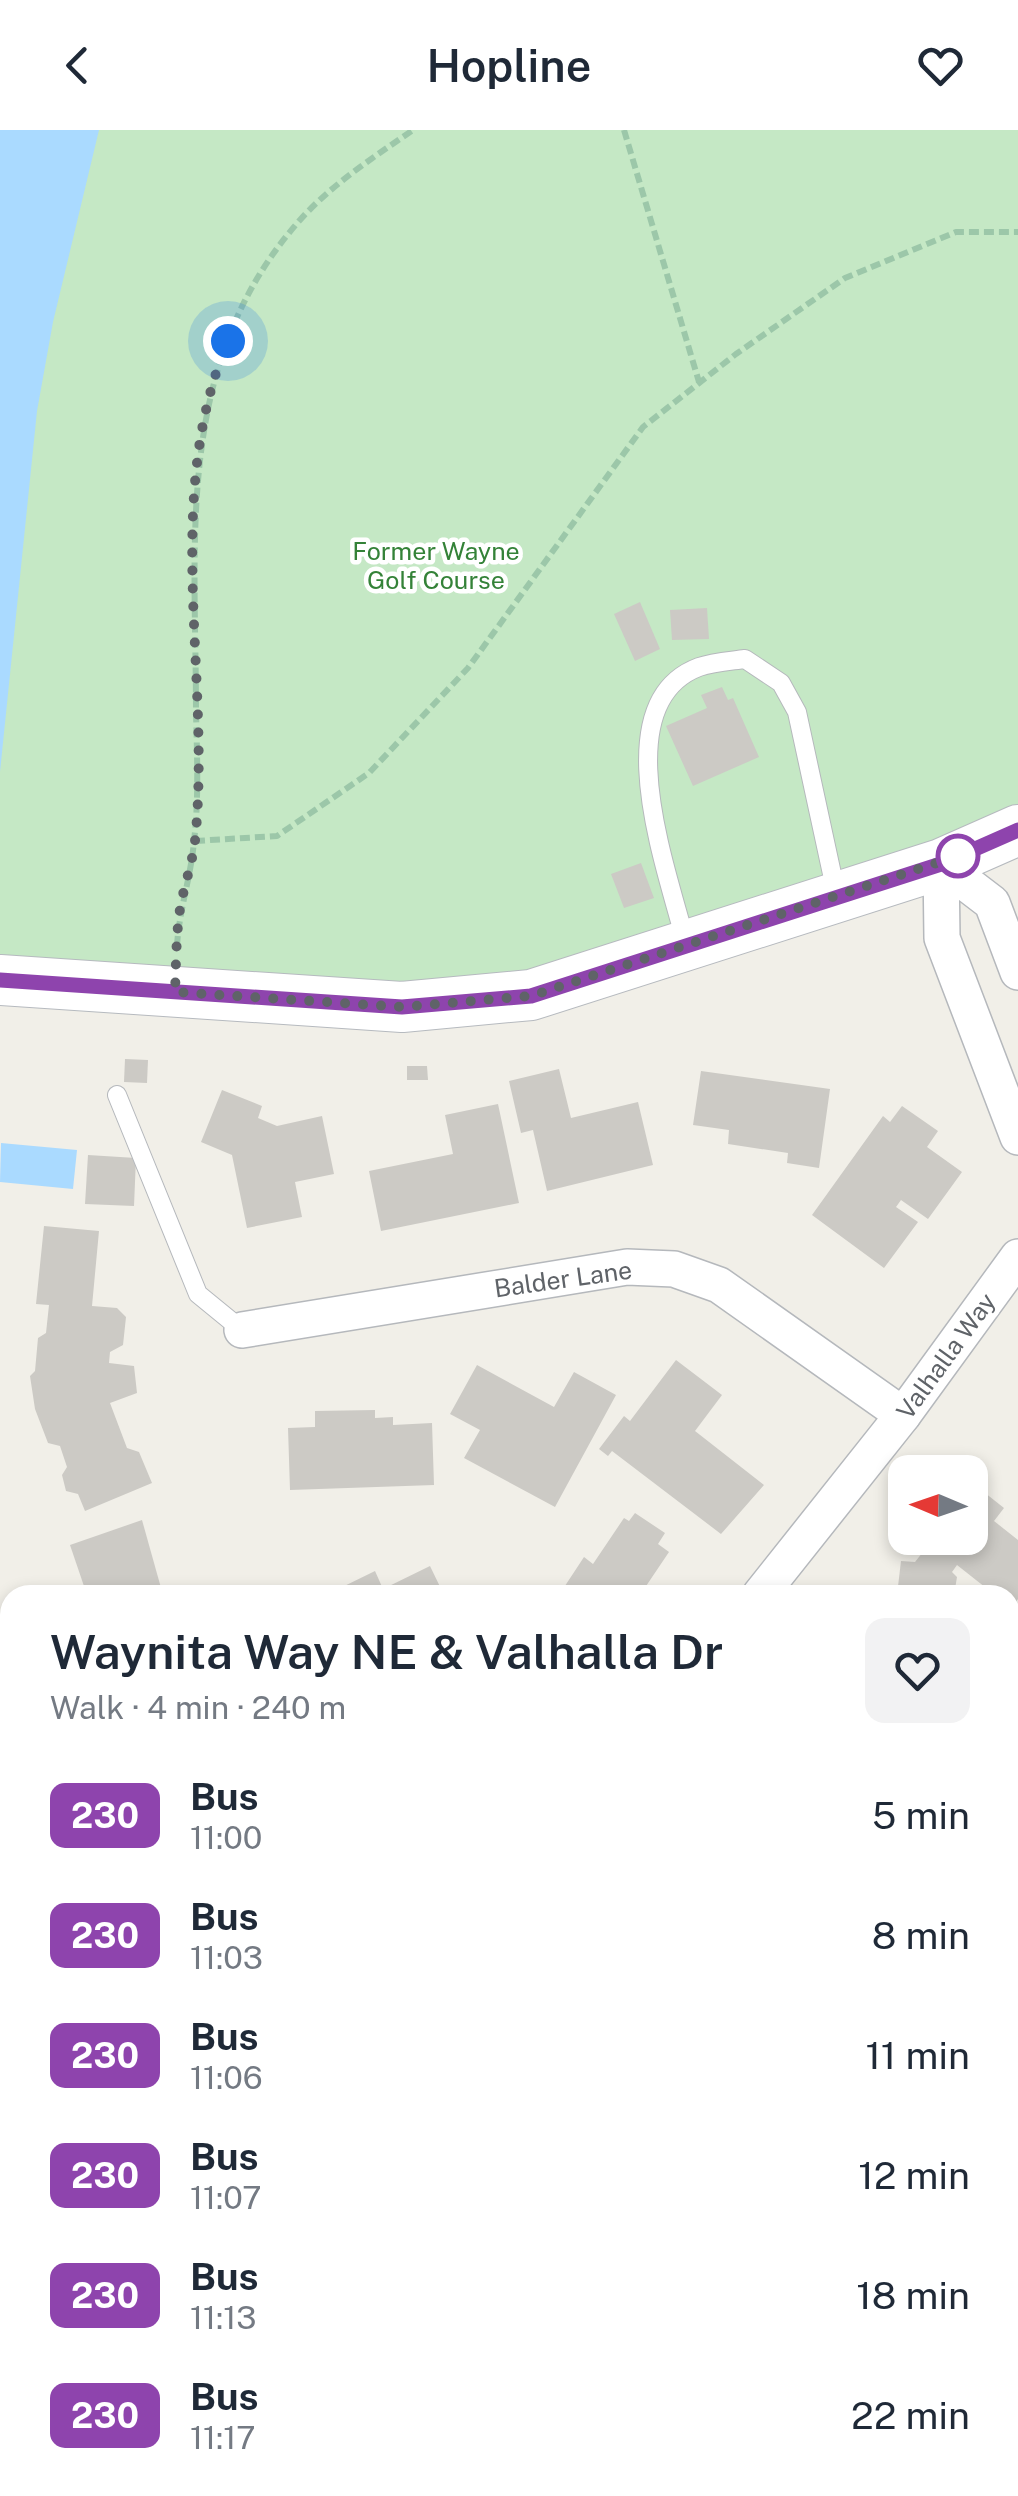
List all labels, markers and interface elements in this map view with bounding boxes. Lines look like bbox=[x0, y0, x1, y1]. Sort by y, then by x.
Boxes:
icon: back bbox=[50, 38, 105, 93]
icon: heart bbox=[913, 38, 968, 93]
text: Hopline bbox=[427, 39, 591, 92]
your location bbox=[203, 316, 253, 366]
park label: Former Wayne Golf Course bbox=[352, 536, 520, 595]
unlabelled marker bbox=[937, 835, 979, 877]
street label: Balder Lane bbox=[492, 1254, 634, 1304]
street label: Valhalla Way bbox=[890, 1287, 1002, 1425]
north arrow bbox=[888, 1455, 988, 1555]
map controls bbox=[888, 1455, 988, 1555]
button: heart bbox=[865, 1618, 970, 1723]
text: Waynita Way NE & Valhalla Dr bbox=[50, 1623, 723, 1680]
text: Walk · 4 min · 240 m bbox=[50, 1689, 346, 1726]
text: Bus bbox=[190, 1774, 259, 1819]
text: 5 min bbox=[872, 1793, 970, 1838]
text: 230 bbox=[71, 1795, 139, 1836]
text: 11:00 bbox=[190, 1819, 262, 1856]
text: Bus bbox=[190, 1894, 259, 1939]
text: 8 min bbox=[872, 1913, 970, 1958]
text: 230 bbox=[71, 1915, 139, 1956]
text: 11:03 bbox=[190, 1939, 263, 1976]
text: Bus bbox=[190, 2014, 259, 2059]
text: 11 min bbox=[865, 2033, 970, 2078]
text: 230 bbox=[71, 2035, 139, 2076]
text: 11:06 bbox=[190, 2059, 263, 2096]
text: Bus bbox=[190, 2134, 259, 2179]
text: 12 min bbox=[858, 2153, 970, 2198]
text: 230 bbox=[71, 2155, 139, 2196]
text: 11:07 bbox=[190, 2179, 261, 2216]
text: Bus bbox=[190, 2254, 259, 2299]
text: 18 min bbox=[856, 2273, 970, 2318]
text: 230 bbox=[71, 2275, 139, 2316]
text: 11:13 bbox=[190, 2299, 256, 2336]
text: Bus bbox=[190, 2374, 259, 2419]
text: 22 min bbox=[851, 2393, 970, 2438]
text: 230 bbox=[71, 2395, 139, 2436]
text: 11:17 bbox=[190, 2419, 256, 2456]

